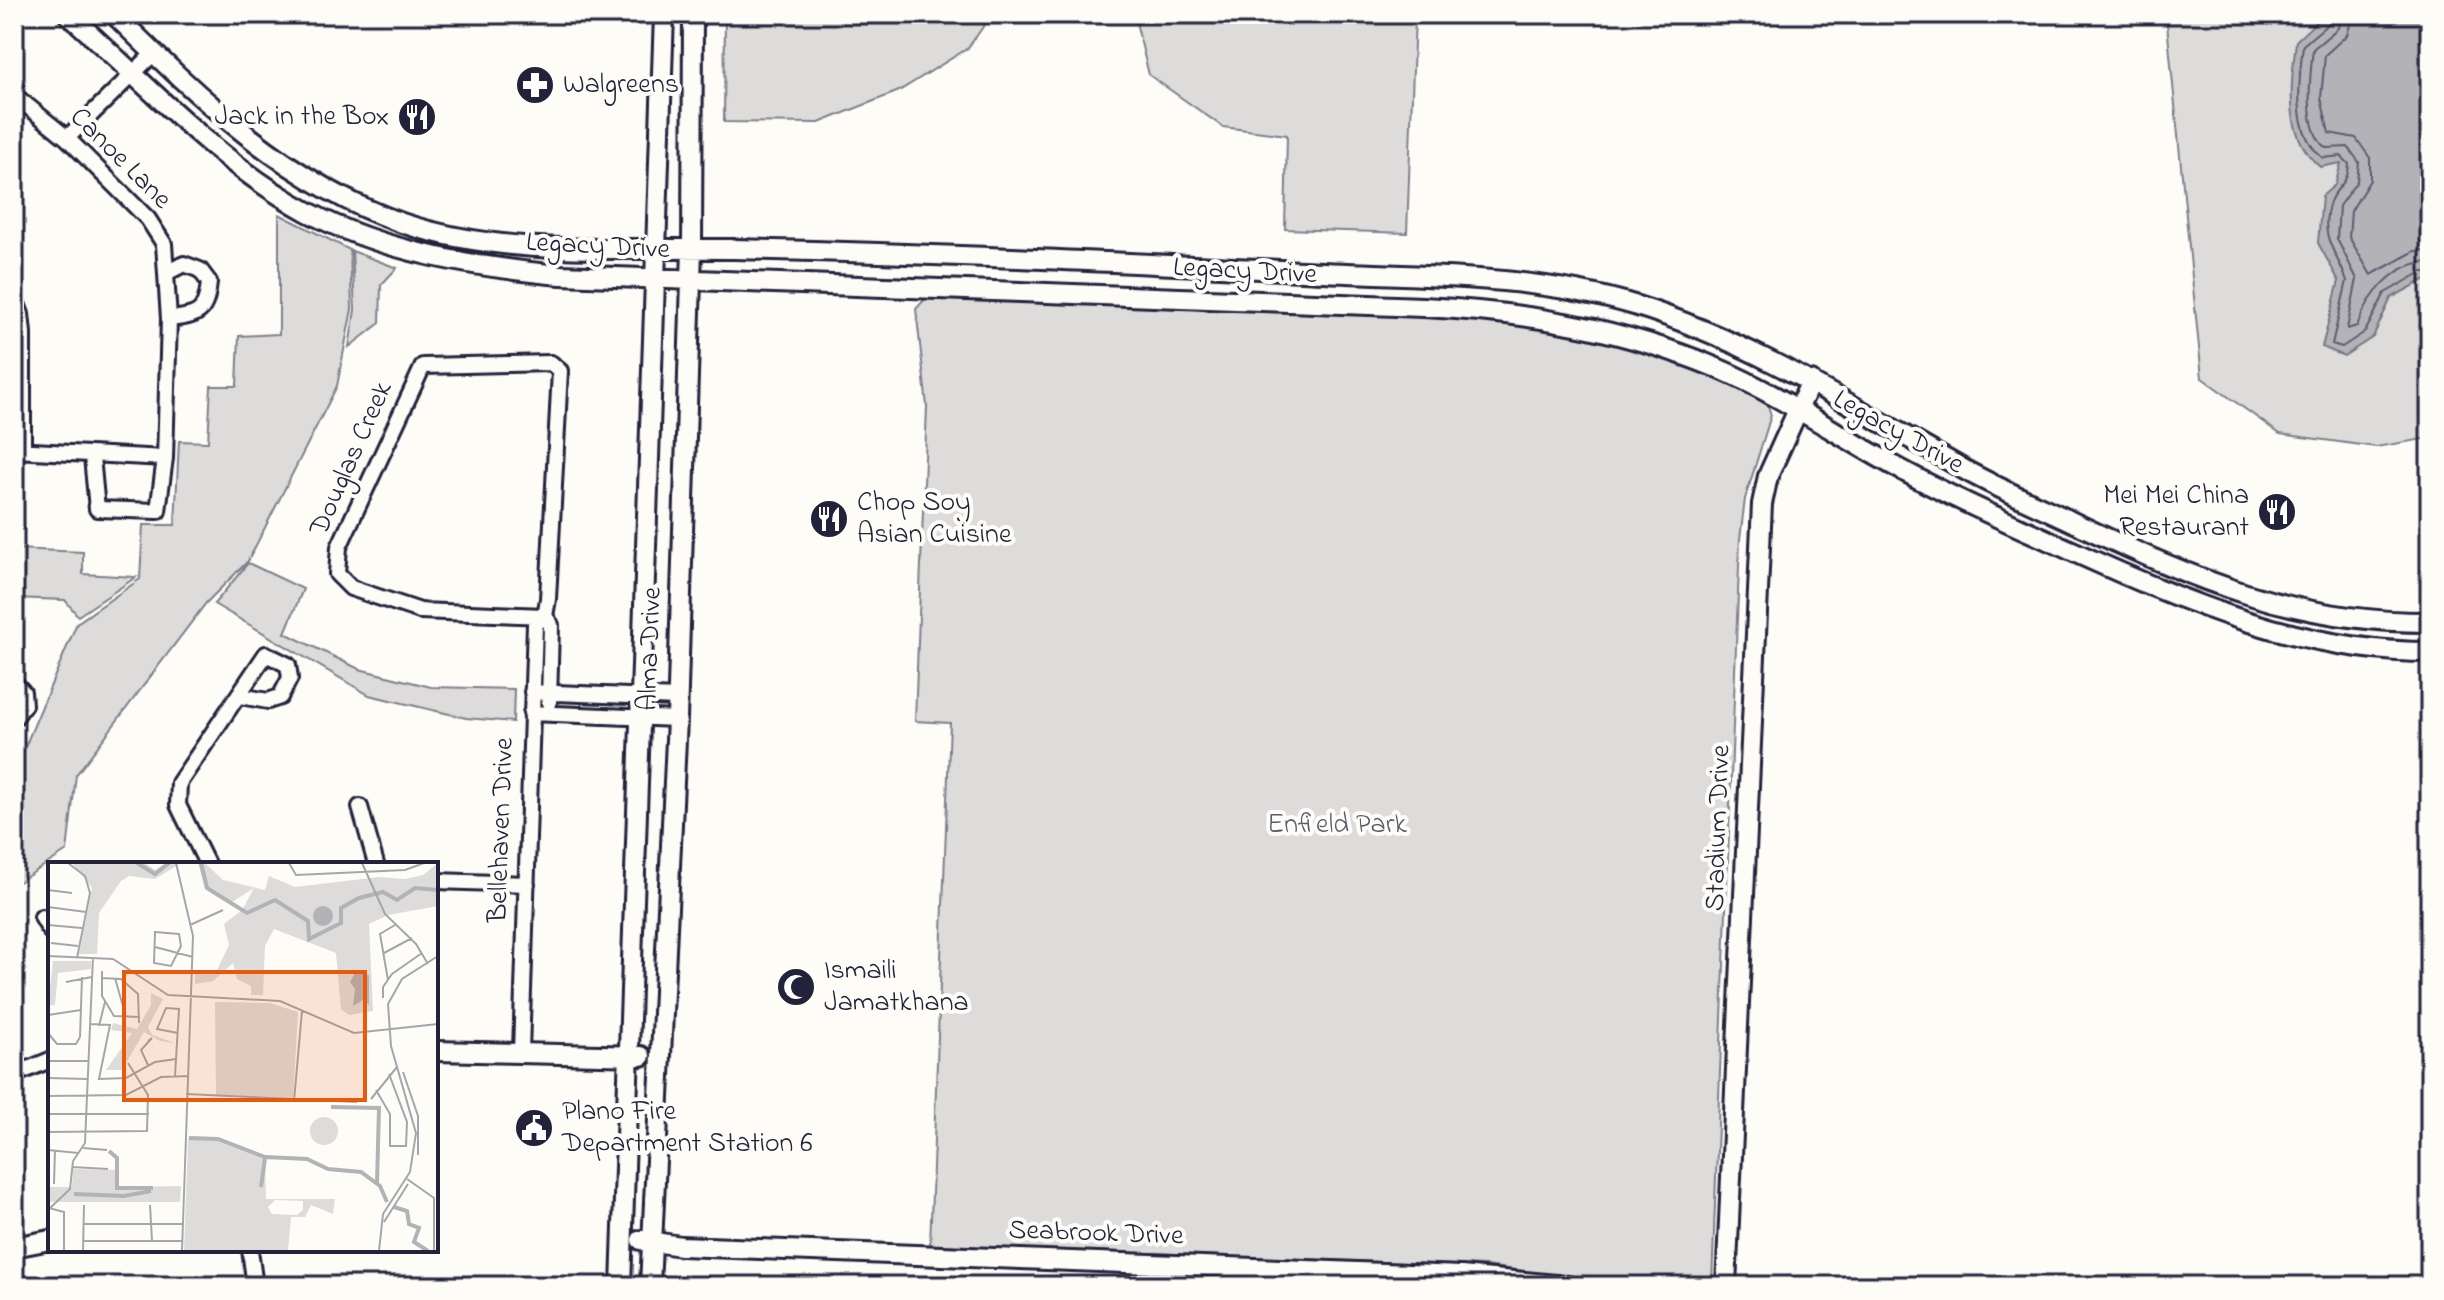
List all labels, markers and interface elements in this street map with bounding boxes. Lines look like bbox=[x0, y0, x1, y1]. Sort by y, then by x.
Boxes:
pharmacy icon: Walgreens bbox=[514, 64, 556, 106]
place label: Walgreens bbox=[563, 65, 679, 106]
restaurant icon: Jack in the Box bbox=[396, 96, 438, 138]
place label: Jack in the Box bbox=[214, 97, 389, 138]
street label: Canoe Lane bbox=[59, 98, 181, 220]
street label: Legacy Drive bbox=[525, 223, 671, 271]
street label: Legacy Drive bbox=[1172, 248, 1318, 296]
street label: Douglas Creek bbox=[299, 375, 405, 544]
street label: Legacy Drive bbox=[1825, 380, 1971, 486]
place label: Mei Mei China Restaurant bbox=[2103, 476, 2249, 549]
place label: Chop Soy Asian Cuisine bbox=[857, 483, 1012, 556]
restaurant icon: Mei Mei China Restaurant bbox=[2256, 491, 2298, 533]
restaurant icon: Chop Soy Asian Cuisine bbox=[808, 498, 850, 540]
street label: Alma Drive bbox=[628, 586, 674, 712]
street label: Bellehaven Drive bbox=[478, 736, 526, 924]
street label: Stadium Drive bbox=[1696, 744, 1742, 912]
park label: Enfield Park bbox=[1267, 805, 1407, 846]
inset map bbox=[48, 862, 438, 1252]
place label: Ismaili Jamatkhana bbox=[824, 951, 969, 1024]
mosque icon: Ismaili Jamatkhana bbox=[775, 966, 817, 1008]
place label: Plano Fire Department Station 6 bbox=[561, 1092, 813, 1165]
public building icon: Plano Fire Department Station 6 bbox=[513, 1107, 555, 1149]
street label: Seabrook Drive bbox=[1008, 1210, 1185, 1258]

